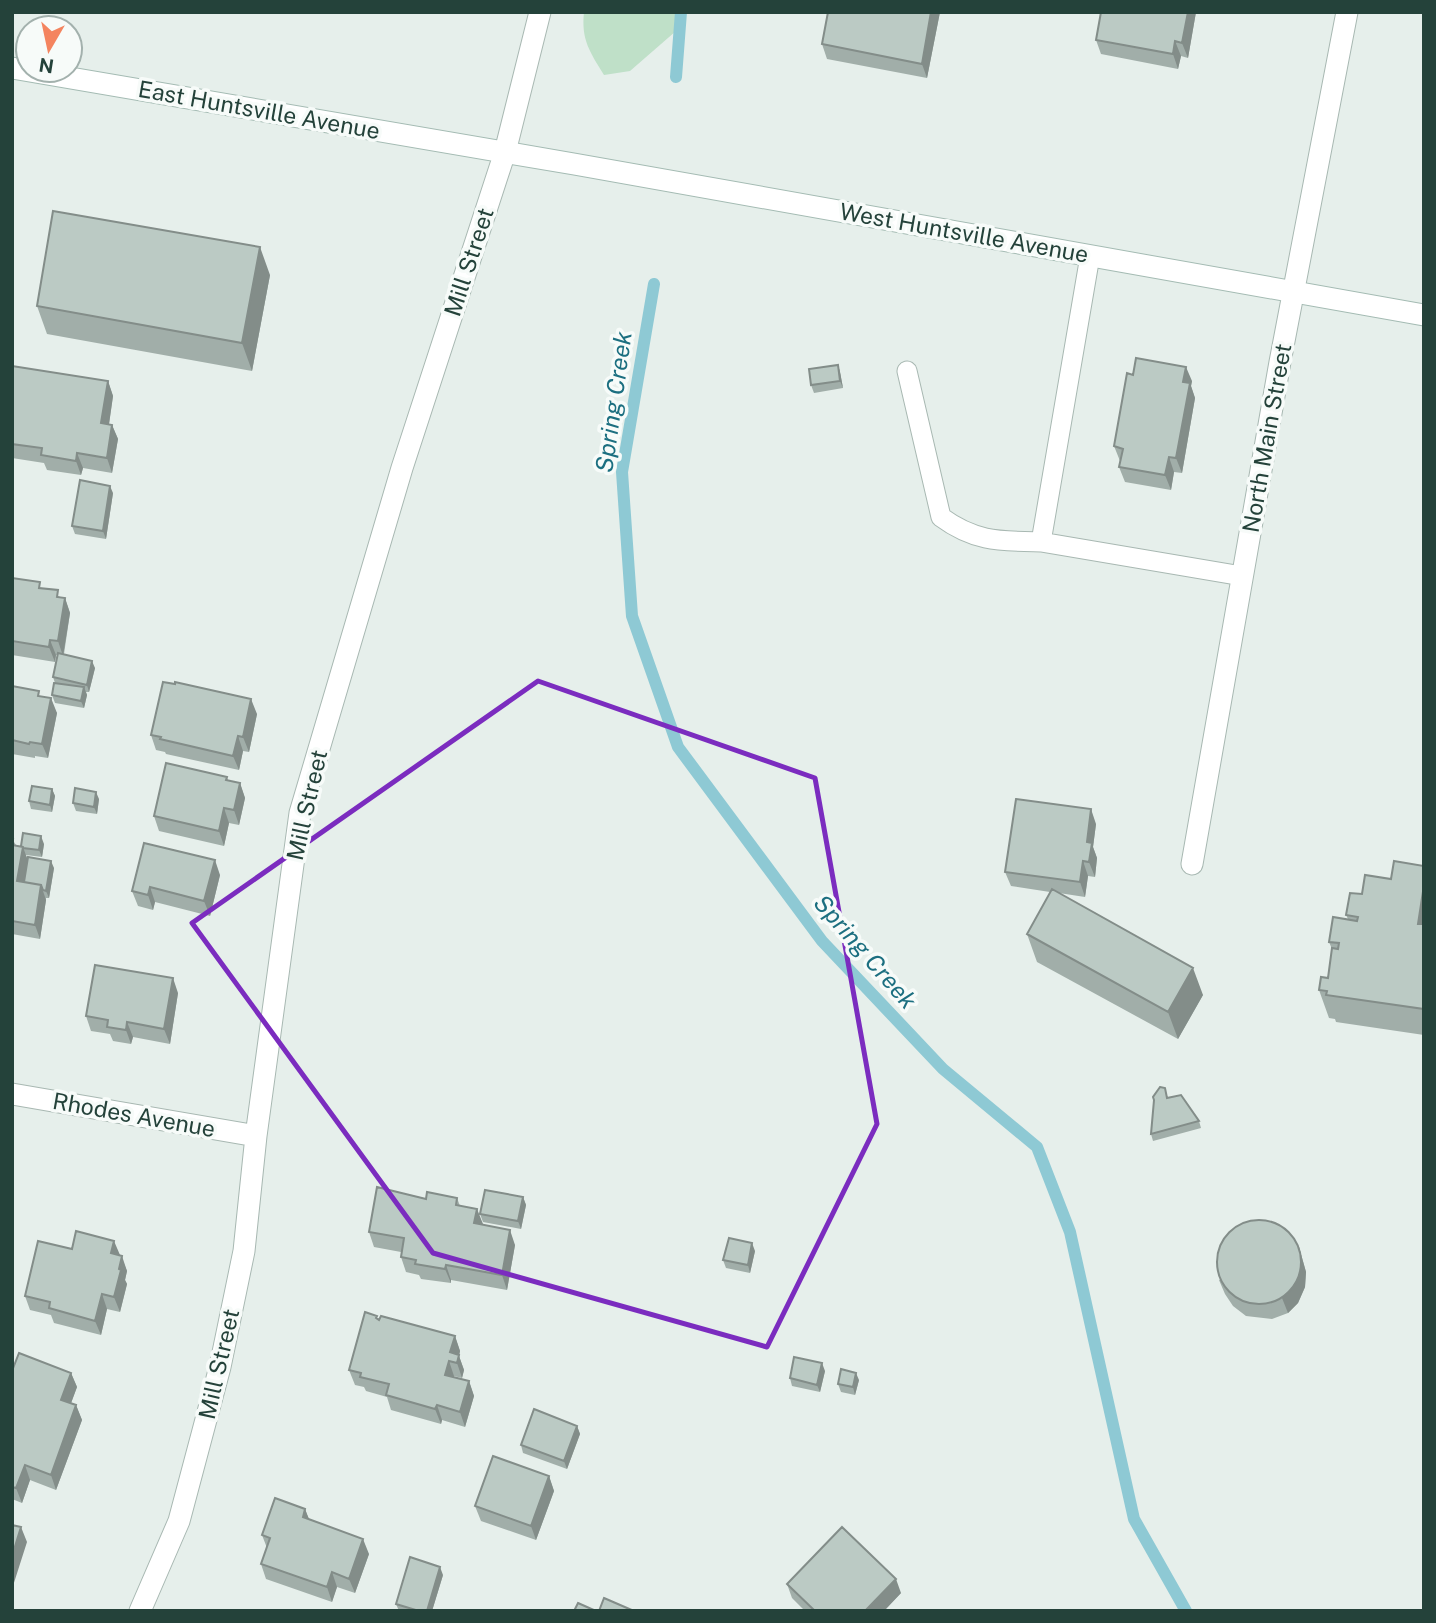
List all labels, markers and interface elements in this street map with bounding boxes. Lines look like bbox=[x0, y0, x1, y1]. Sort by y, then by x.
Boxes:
north arrow bbox=[14, 14, 84, 84]
text: N bbox=[37, 54, 55, 78]
street label: East Huntsville Avenue bbox=[136, 75, 382, 144]
street label: West Huntsville Avenue bbox=[838, 197, 1091, 268]
street label: Mill Street bbox=[438, 204, 499, 320]
water label: Spring Creek bbox=[589, 330, 637, 474]
street label: North Main Street bbox=[1237, 341, 1296, 535]
street label: Mill Street bbox=[281, 747, 332, 863]
water label: Spring Creek bbox=[809, 889, 923, 1014]
street label: Rhodes Avenue bbox=[51, 1087, 217, 1142]
street label: Mill Street bbox=[193, 1306, 244, 1422]

